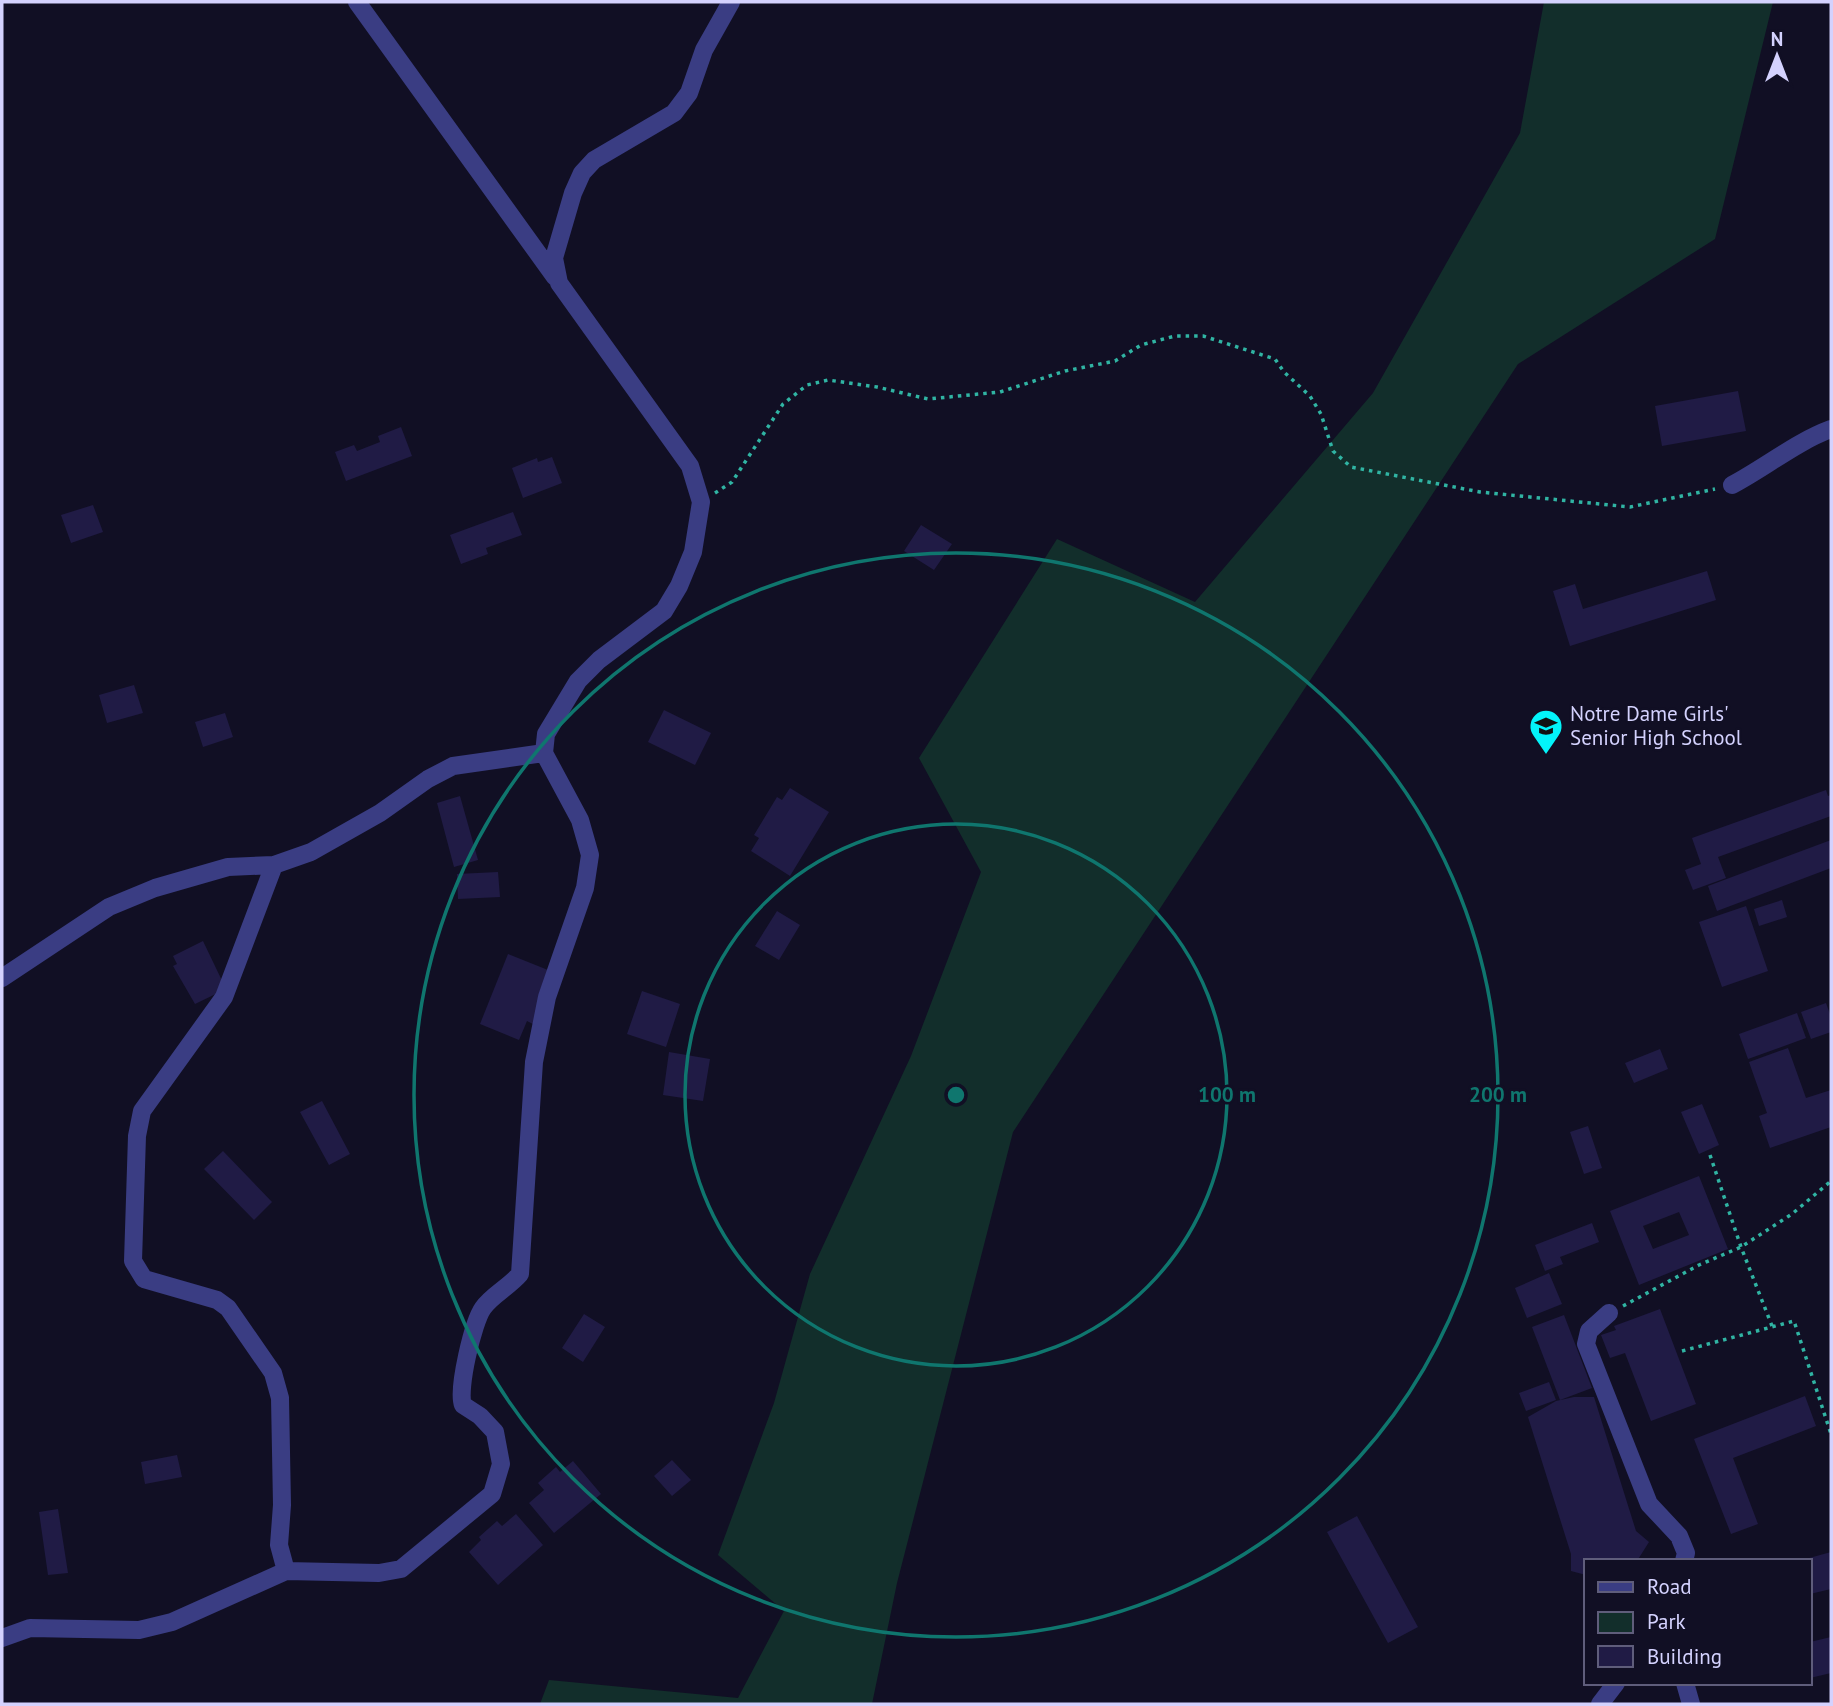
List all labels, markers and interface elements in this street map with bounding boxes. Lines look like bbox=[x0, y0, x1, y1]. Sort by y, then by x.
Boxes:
north arrow bbox=[1742, 21, 1812, 91]
text: N bbox=[1771, 27, 1783, 51]
place label: Notre Dame Girls' Senior High School bbox=[1570, 700, 1742, 751]
school or university icon: Notre Dame Girls' Senior High School bbox=[1527, 707, 1565, 756]
text: 100 m bbox=[1198, 1081, 1256, 1108]
text: 200 m bbox=[1469, 1081, 1527, 1108]
centre of rings bbox=[944, 1083, 968, 1107]
legend bbox=[1584, 1559, 1812, 1685]
text: Road bbox=[1647, 1573, 1691, 1600]
text: Park bbox=[1647, 1608, 1686, 1635]
text: Building bbox=[1647, 1643, 1722, 1670]

